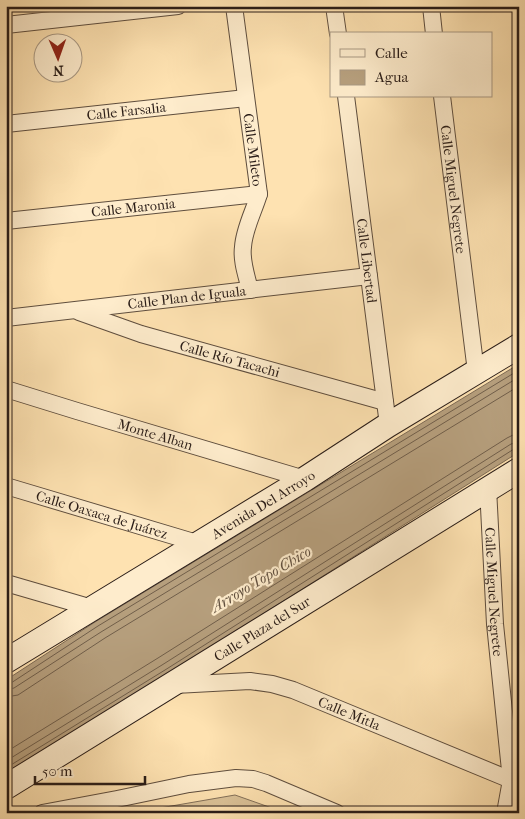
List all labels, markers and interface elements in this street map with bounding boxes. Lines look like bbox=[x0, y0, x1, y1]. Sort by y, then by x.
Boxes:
north arrow bbox=[32, 32, 82, 82]
legend bbox=[330, 32, 492, 98]
text: Calle bbox=[375, 44, 408, 62]
text: N bbox=[52, 62, 64, 79]
text: Agua bbox=[374, 68, 409, 86]
street label: Calle Farsalia bbox=[86, 98, 167, 124]
street label: Calle Mileto bbox=[240, 112, 266, 187]
street label: Calle Miguel Negrete bbox=[437, 124, 470, 255]
street label: Calle Maronia bbox=[90, 194, 177, 220]
street label: Calle Libertad bbox=[353, 217, 381, 304]
street label: Calle Plan de Iguala bbox=[127, 282, 247, 312]
street label: Calle Río Tacachi bbox=[178, 337, 282, 381]
street label: Monte Alban bbox=[116, 415, 195, 454]
street label: Avenida Del Arroyo bbox=[207, 466, 318, 543]
street label: Calle Oaxaca de Juárez bbox=[34, 487, 170, 542]
street label: Calle Miguel Negrete bbox=[482, 527, 507, 657]
water label: Arroyo Topo Chico bbox=[206, 542, 314, 617]
street label: Calle Plaza del Sur bbox=[211, 592, 314, 665]
street label: Calle Mitla bbox=[316, 693, 383, 734]
scale bar bbox=[35, 754, 145, 786]
text: 50 m bbox=[42, 762, 73, 780]

